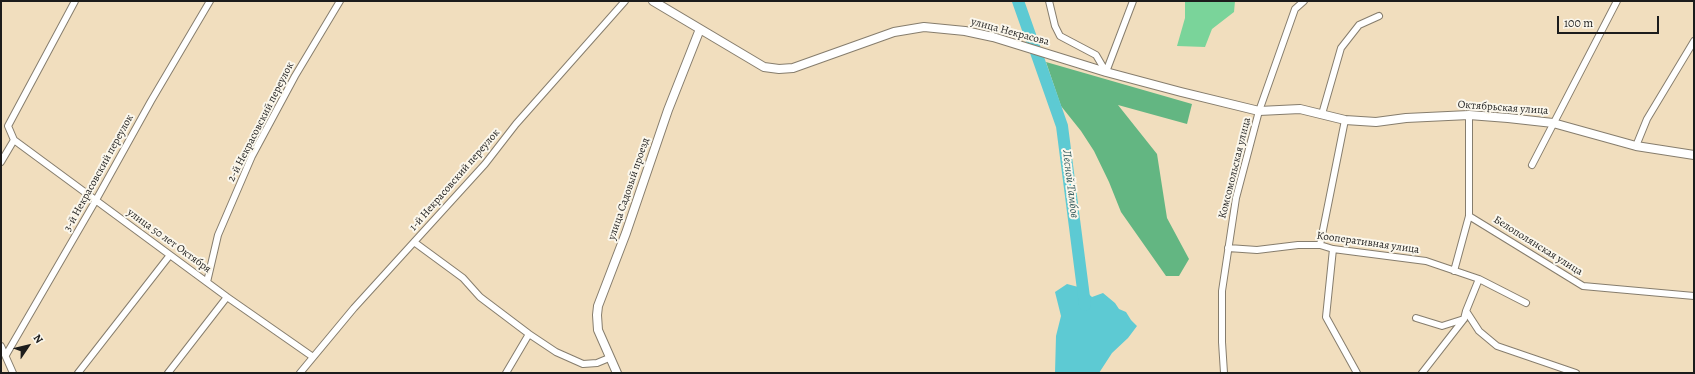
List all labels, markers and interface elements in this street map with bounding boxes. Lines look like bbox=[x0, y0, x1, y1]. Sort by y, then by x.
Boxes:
scale bar bbox=[1559, 8, 1661, 34]
street label: улица Некрасова bbox=[969, 15, 1051, 49]
text: 100 m bbox=[1564, 15, 1593, 31]
street label: 2-й Некрасовский переулок bbox=[225, 60, 297, 184]
street label: Октябрьская улица bbox=[1457, 98, 1549, 118]
street label: 3-й Некрасовский переулок bbox=[61, 112, 137, 234]
street label: Комсомольская улица bbox=[1216, 116, 1254, 220]
street label: 1-й Некрасовский переулок bbox=[407, 126, 503, 234]
street label: улица Садовый проезд bbox=[605, 136, 653, 242]
water label: Лесной Тамбов bbox=[1059, 149, 1081, 219]
street label: улица 50 лет Октября bbox=[124, 206, 214, 276]
street label: Белополянская улица bbox=[1491, 213, 1585, 279]
street label: Кооперативная улица bbox=[1316, 229, 1420, 257]
north arrow bbox=[8, 326, 48, 366]
text: N bbox=[30, 331, 47, 346]

